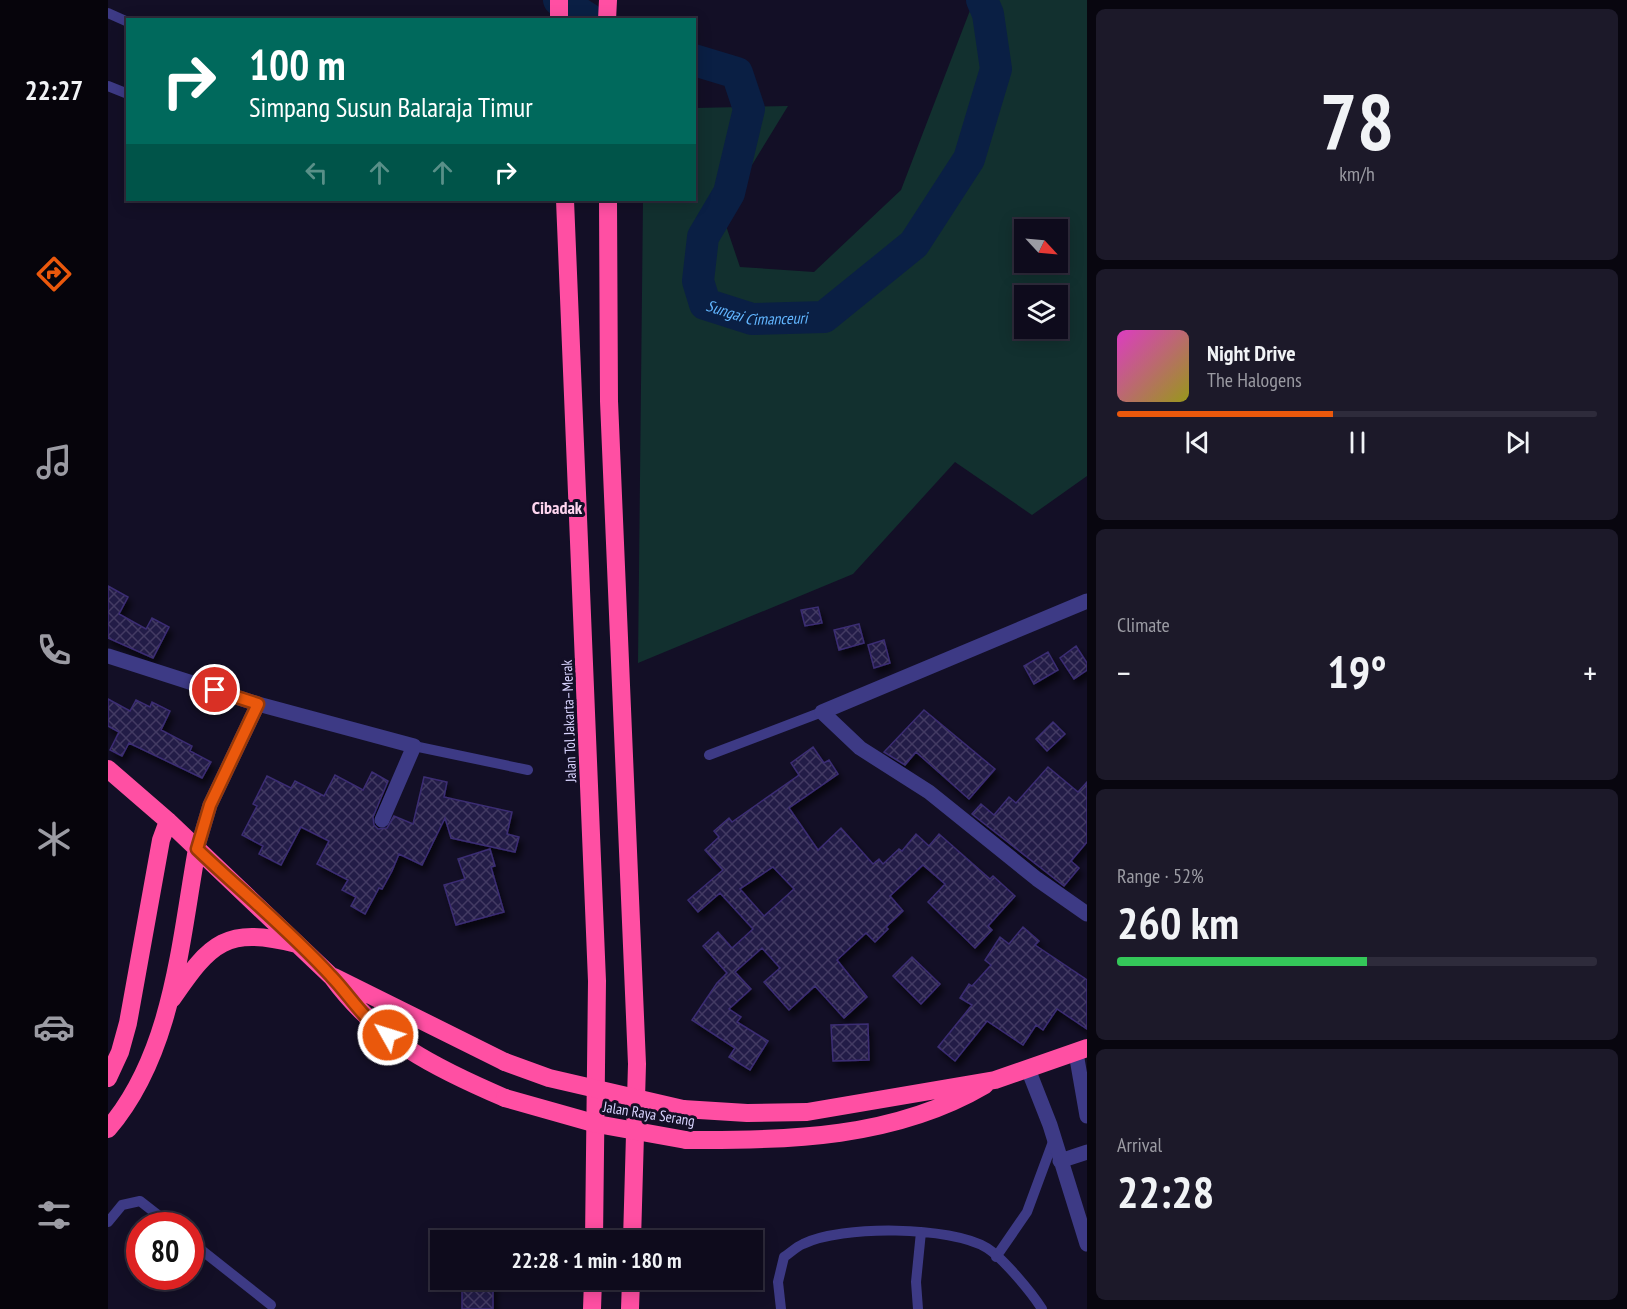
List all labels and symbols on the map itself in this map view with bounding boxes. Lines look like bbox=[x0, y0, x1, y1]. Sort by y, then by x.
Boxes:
north arrow bbox=[1014, 219, 1068, 273]
water label: Sungai Cimanceuri bbox=[704, 295, 810, 330]
district label: Cibadak bbox=[532, 496, 583, 519]
street label: Jalan Tol Jakarta–Merak bbox=[557, 659, 580, 784]
pin bbox=[189, 664, 240, 715]
position arrow bbox=[356, 1003, 420, 1067]
street label: Jalan Raya Serang bbox=[601, 1097, 696, 1130]
speed limit sign: 80 bbox=[126, 1212, 204, 1290]

